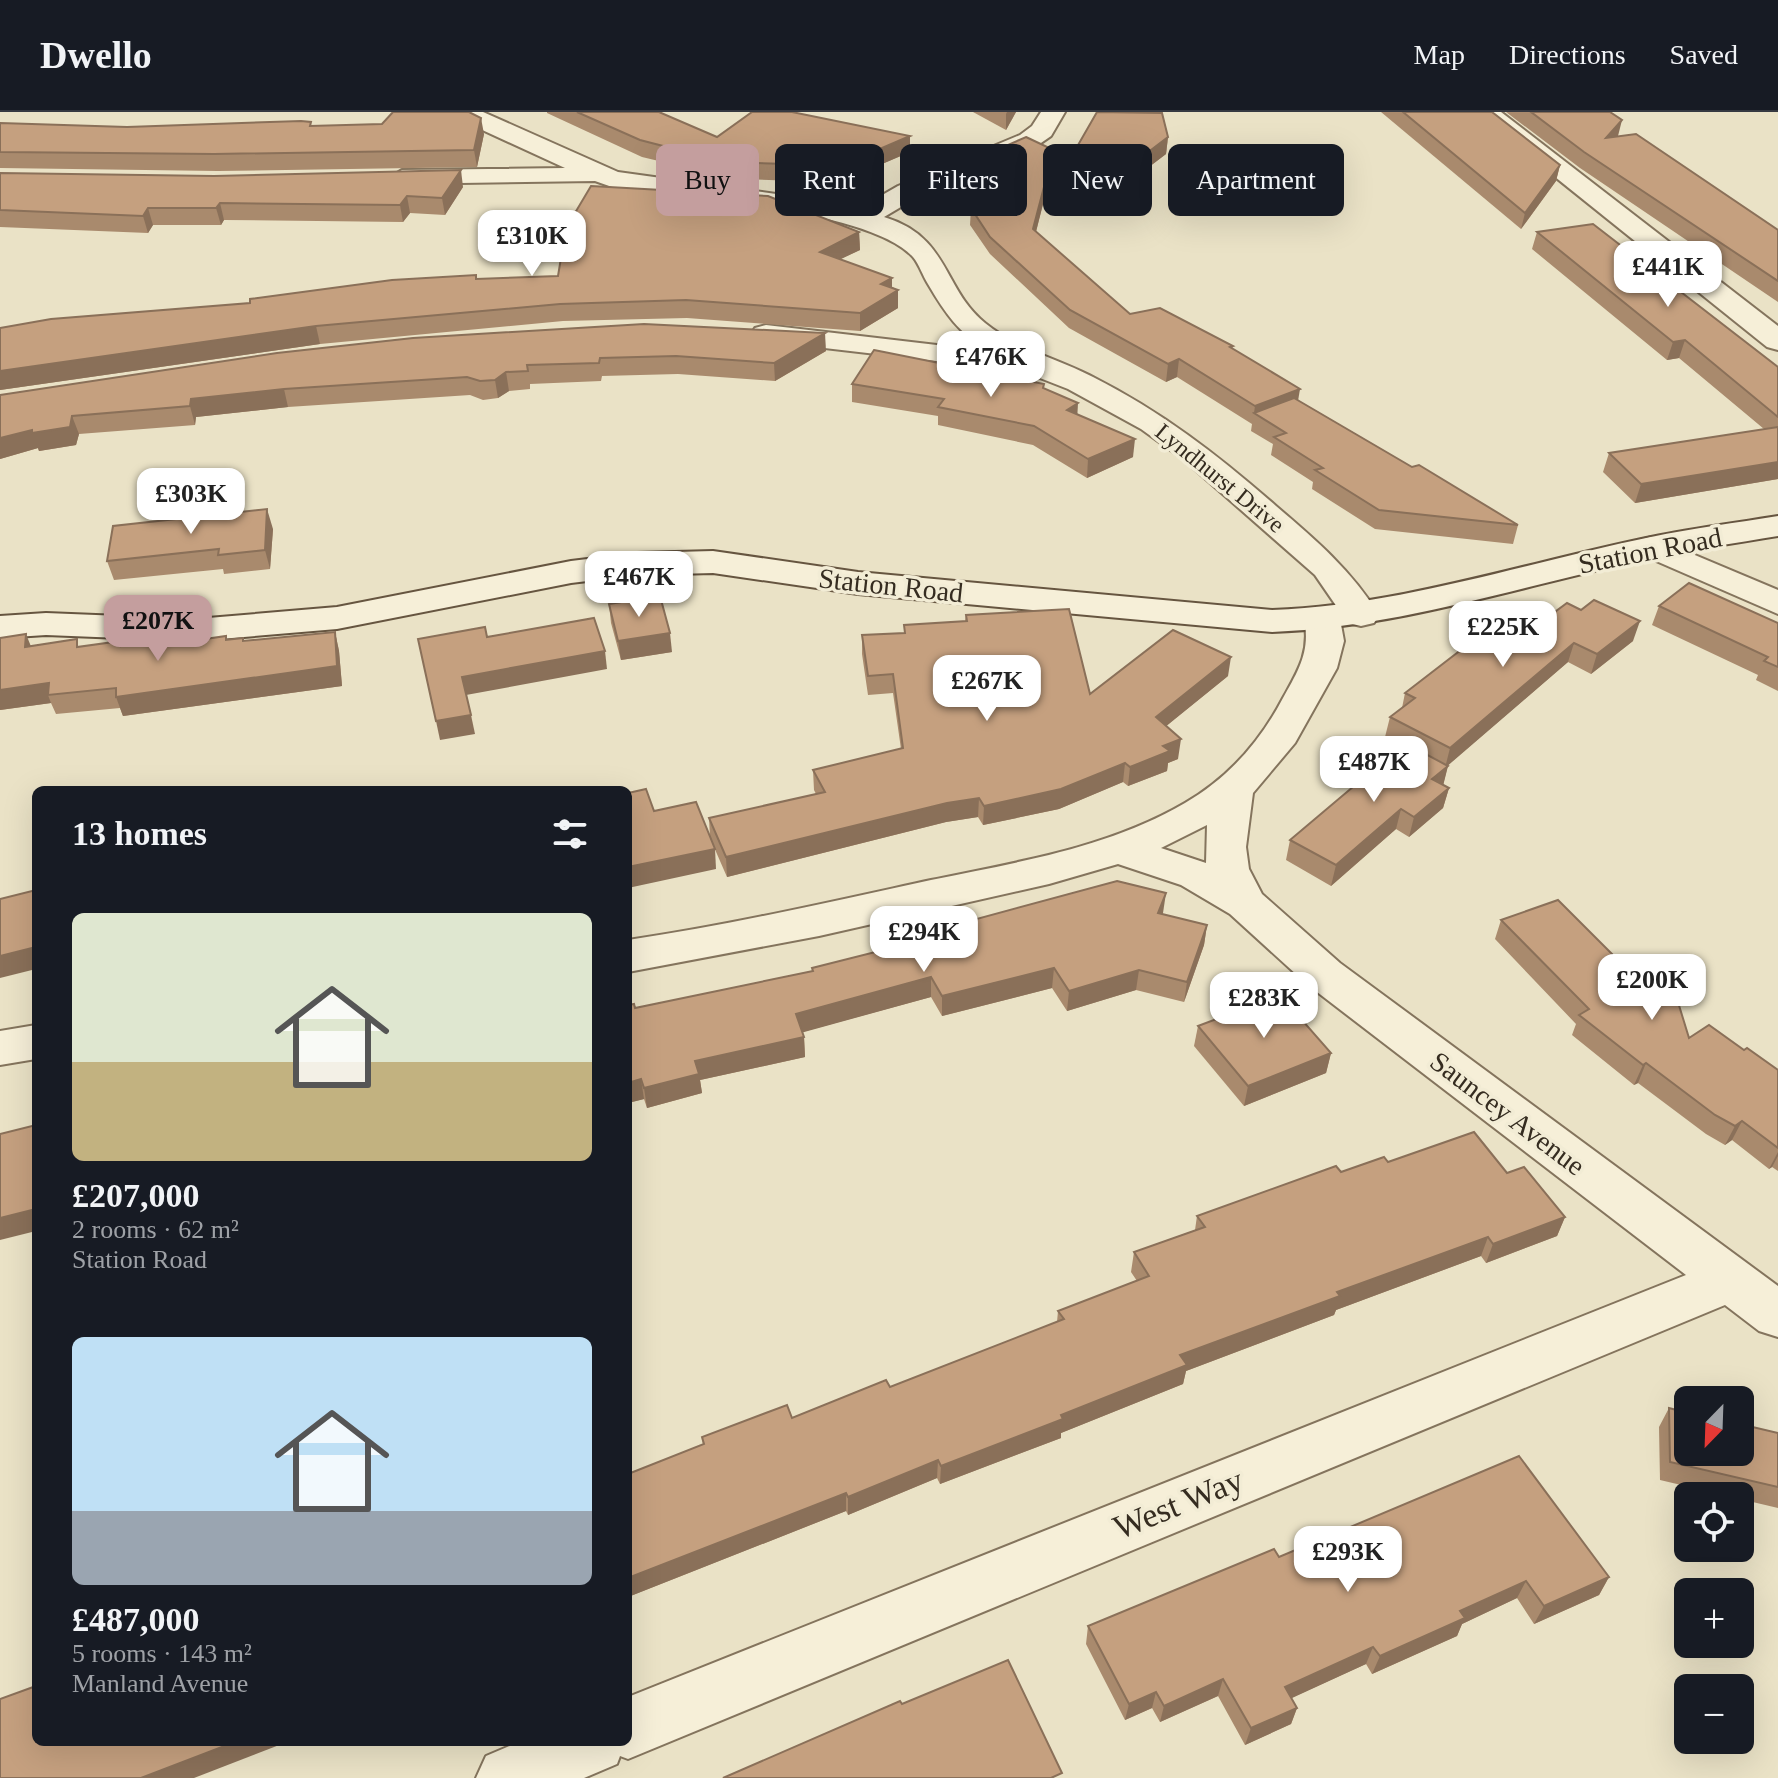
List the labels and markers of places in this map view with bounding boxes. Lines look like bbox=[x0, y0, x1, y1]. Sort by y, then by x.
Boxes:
pin: £310K bbox=[476, 210, 588, 278]
pin: £441K bbox=[1612, 241, 1724, 309]
pin: £476K bbox=[935, 331, 1047, 399]
pin: £303K bbox=[135, 468, 247, 536]
pin: £467K bbox=[583, 551, 695, 619]
pin: £207K bbox=[102, 595, 214, 663]
pin: £225K bbox=[1447, 601, 1559, 669]
pin: £267K bbox=[931, 655, 1043, 723]
pin: £487K bbox=[1318, 736, 1430, 804]
pin: £294K bbox=[868, 906, 980, 974]
pin: £200K bbox=[1596, 954, 1708, 1022]
pin: £283K bbox=[1208, 972, 1320, 1040]
pin: £293K bbox=[1292, 1526, 1404, 1594]

